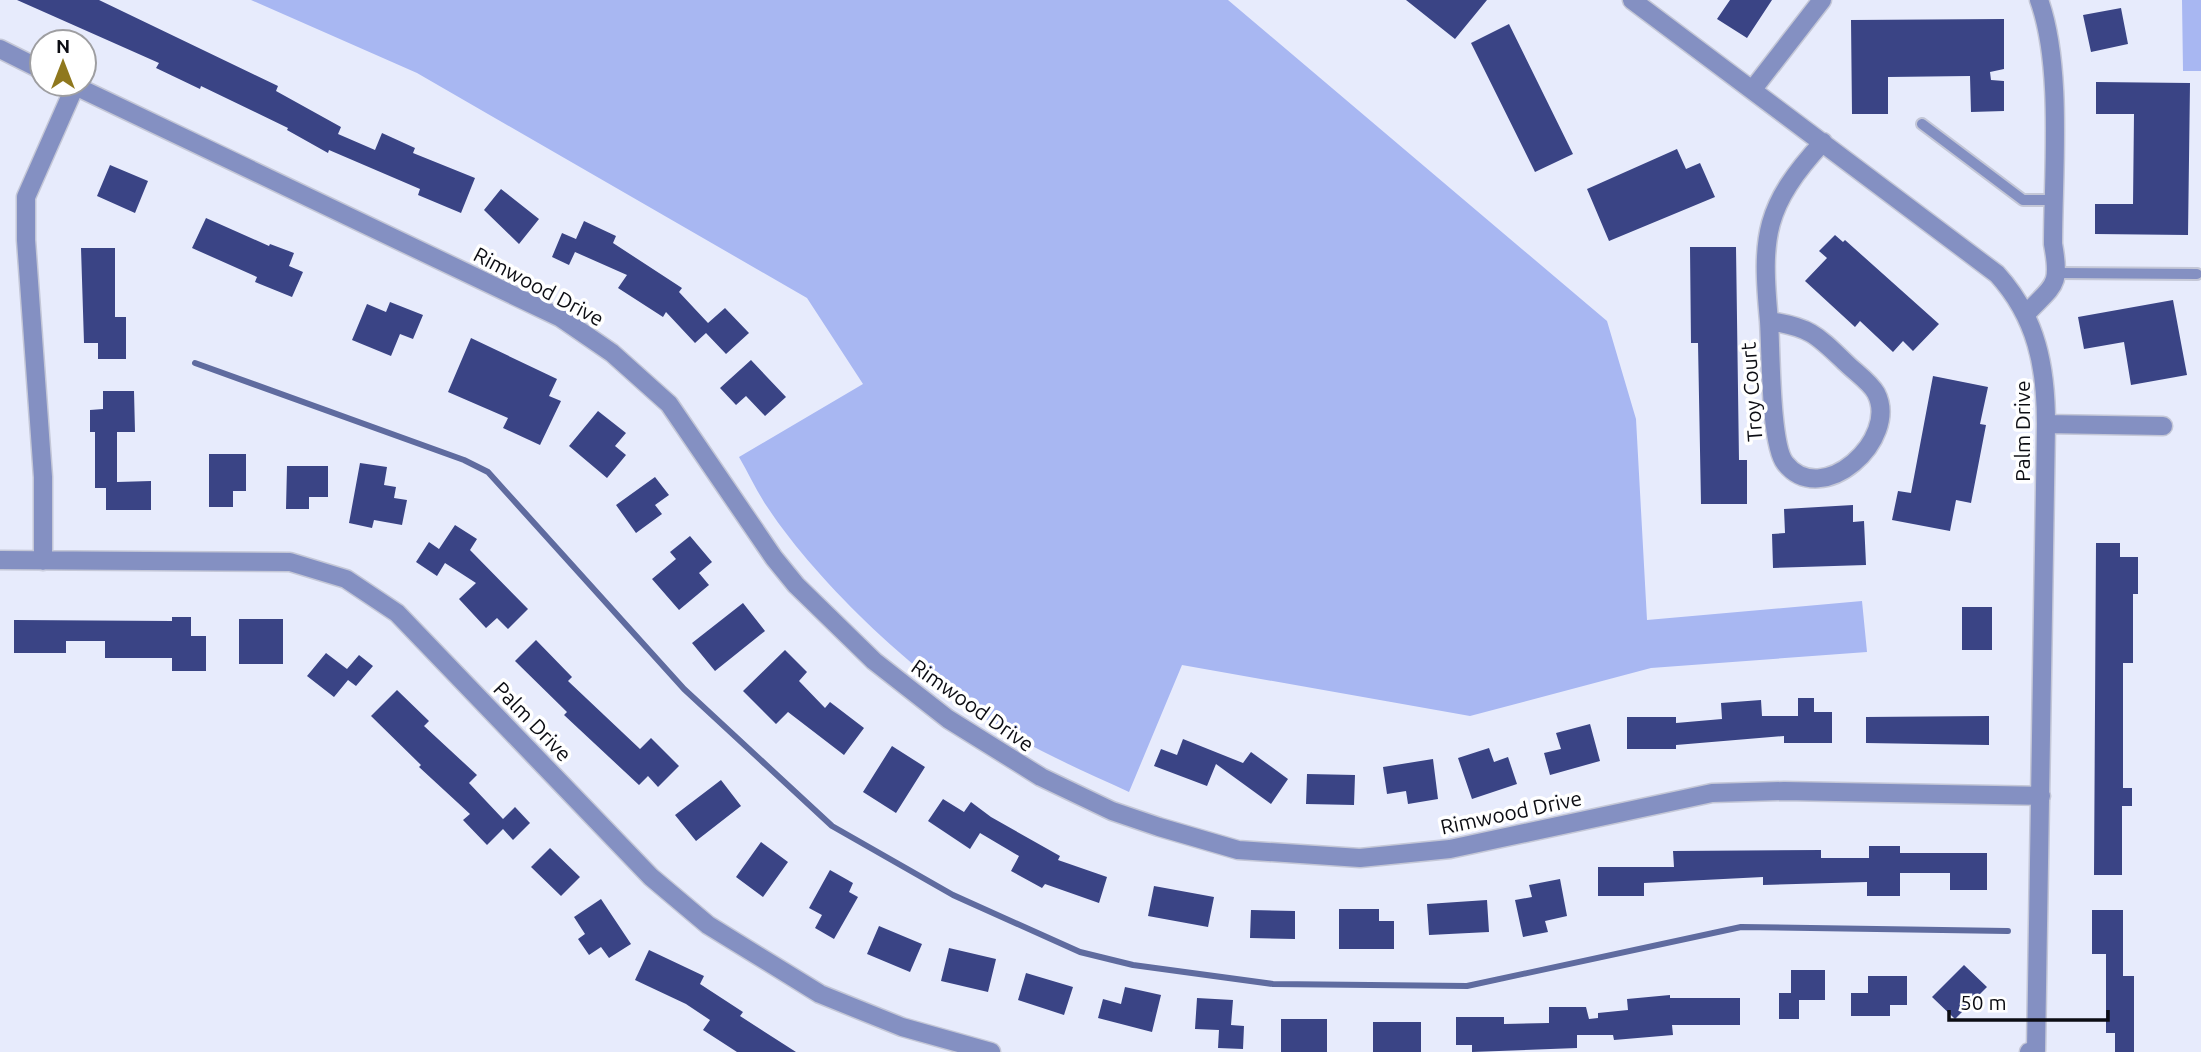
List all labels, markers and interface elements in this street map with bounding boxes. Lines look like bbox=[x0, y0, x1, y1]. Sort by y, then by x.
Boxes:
north arrow bbox=[28, 28, 98, 98]
text: N bbox=[56, 35, 70, 57]
street label: Rimwood Drive bbox=[470, 242, 608, 330]
street label: Troy Court bbox=[1736, 342, 1766, 442]
street label: Palm Drive bbox=[2010, 380, 2034, 482]
street label: Rimwood Drive bbox=[907, 654, 1039, 756]
street label: Palm Drive bbox=[489, 676, 577, 766]
street label: Rimwood Drive bbox=[1438, 785, 1584, 839]
scale bar bbox=[1949, 978, 2108, 1022]
text: 50 m bbox=[1960, 990, 2007, 1014]

